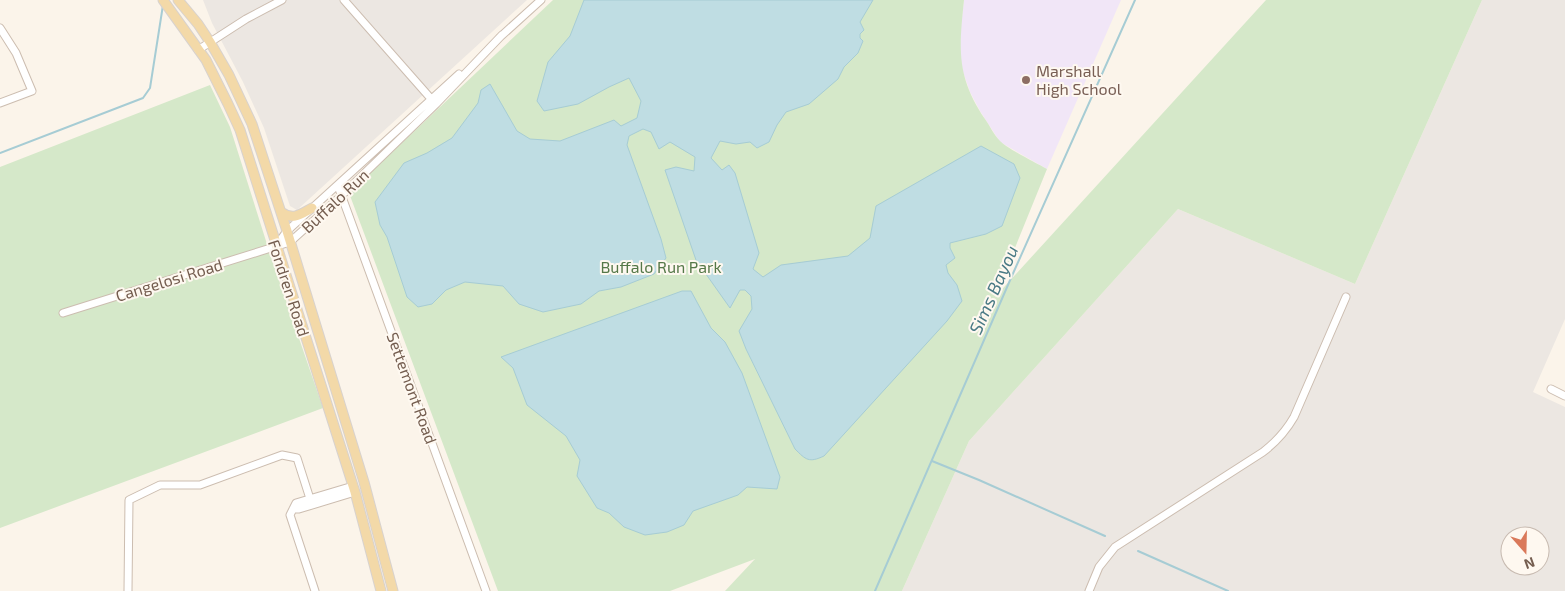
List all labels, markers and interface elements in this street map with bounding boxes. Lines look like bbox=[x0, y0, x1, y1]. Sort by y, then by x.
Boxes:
place label: Marshall High School bbox=[1036, 61, 1122, 98]
marker: Marshall High School bbox=[1020, 74, 1032, 86]
street label: Buffalo Run bbox=[297, 165, 372, 237]
street label: Fondren Road bbox=[265, 237, 314, 339]
water label: Sims Bayou bbox=[964, 242, 1022, 337]
street label: Cangelosi Road bbox=[113, 254, 225, 305]
park label: Buffalo Run Park bbox=[600, 257, 722, 276]
street label: Settemont Road bbox=[383, 329, 441, 446]
north arrow bbox=[1500, 526, 1550, 576]
text: N bbox=[1522, 554, 1537, 573]

